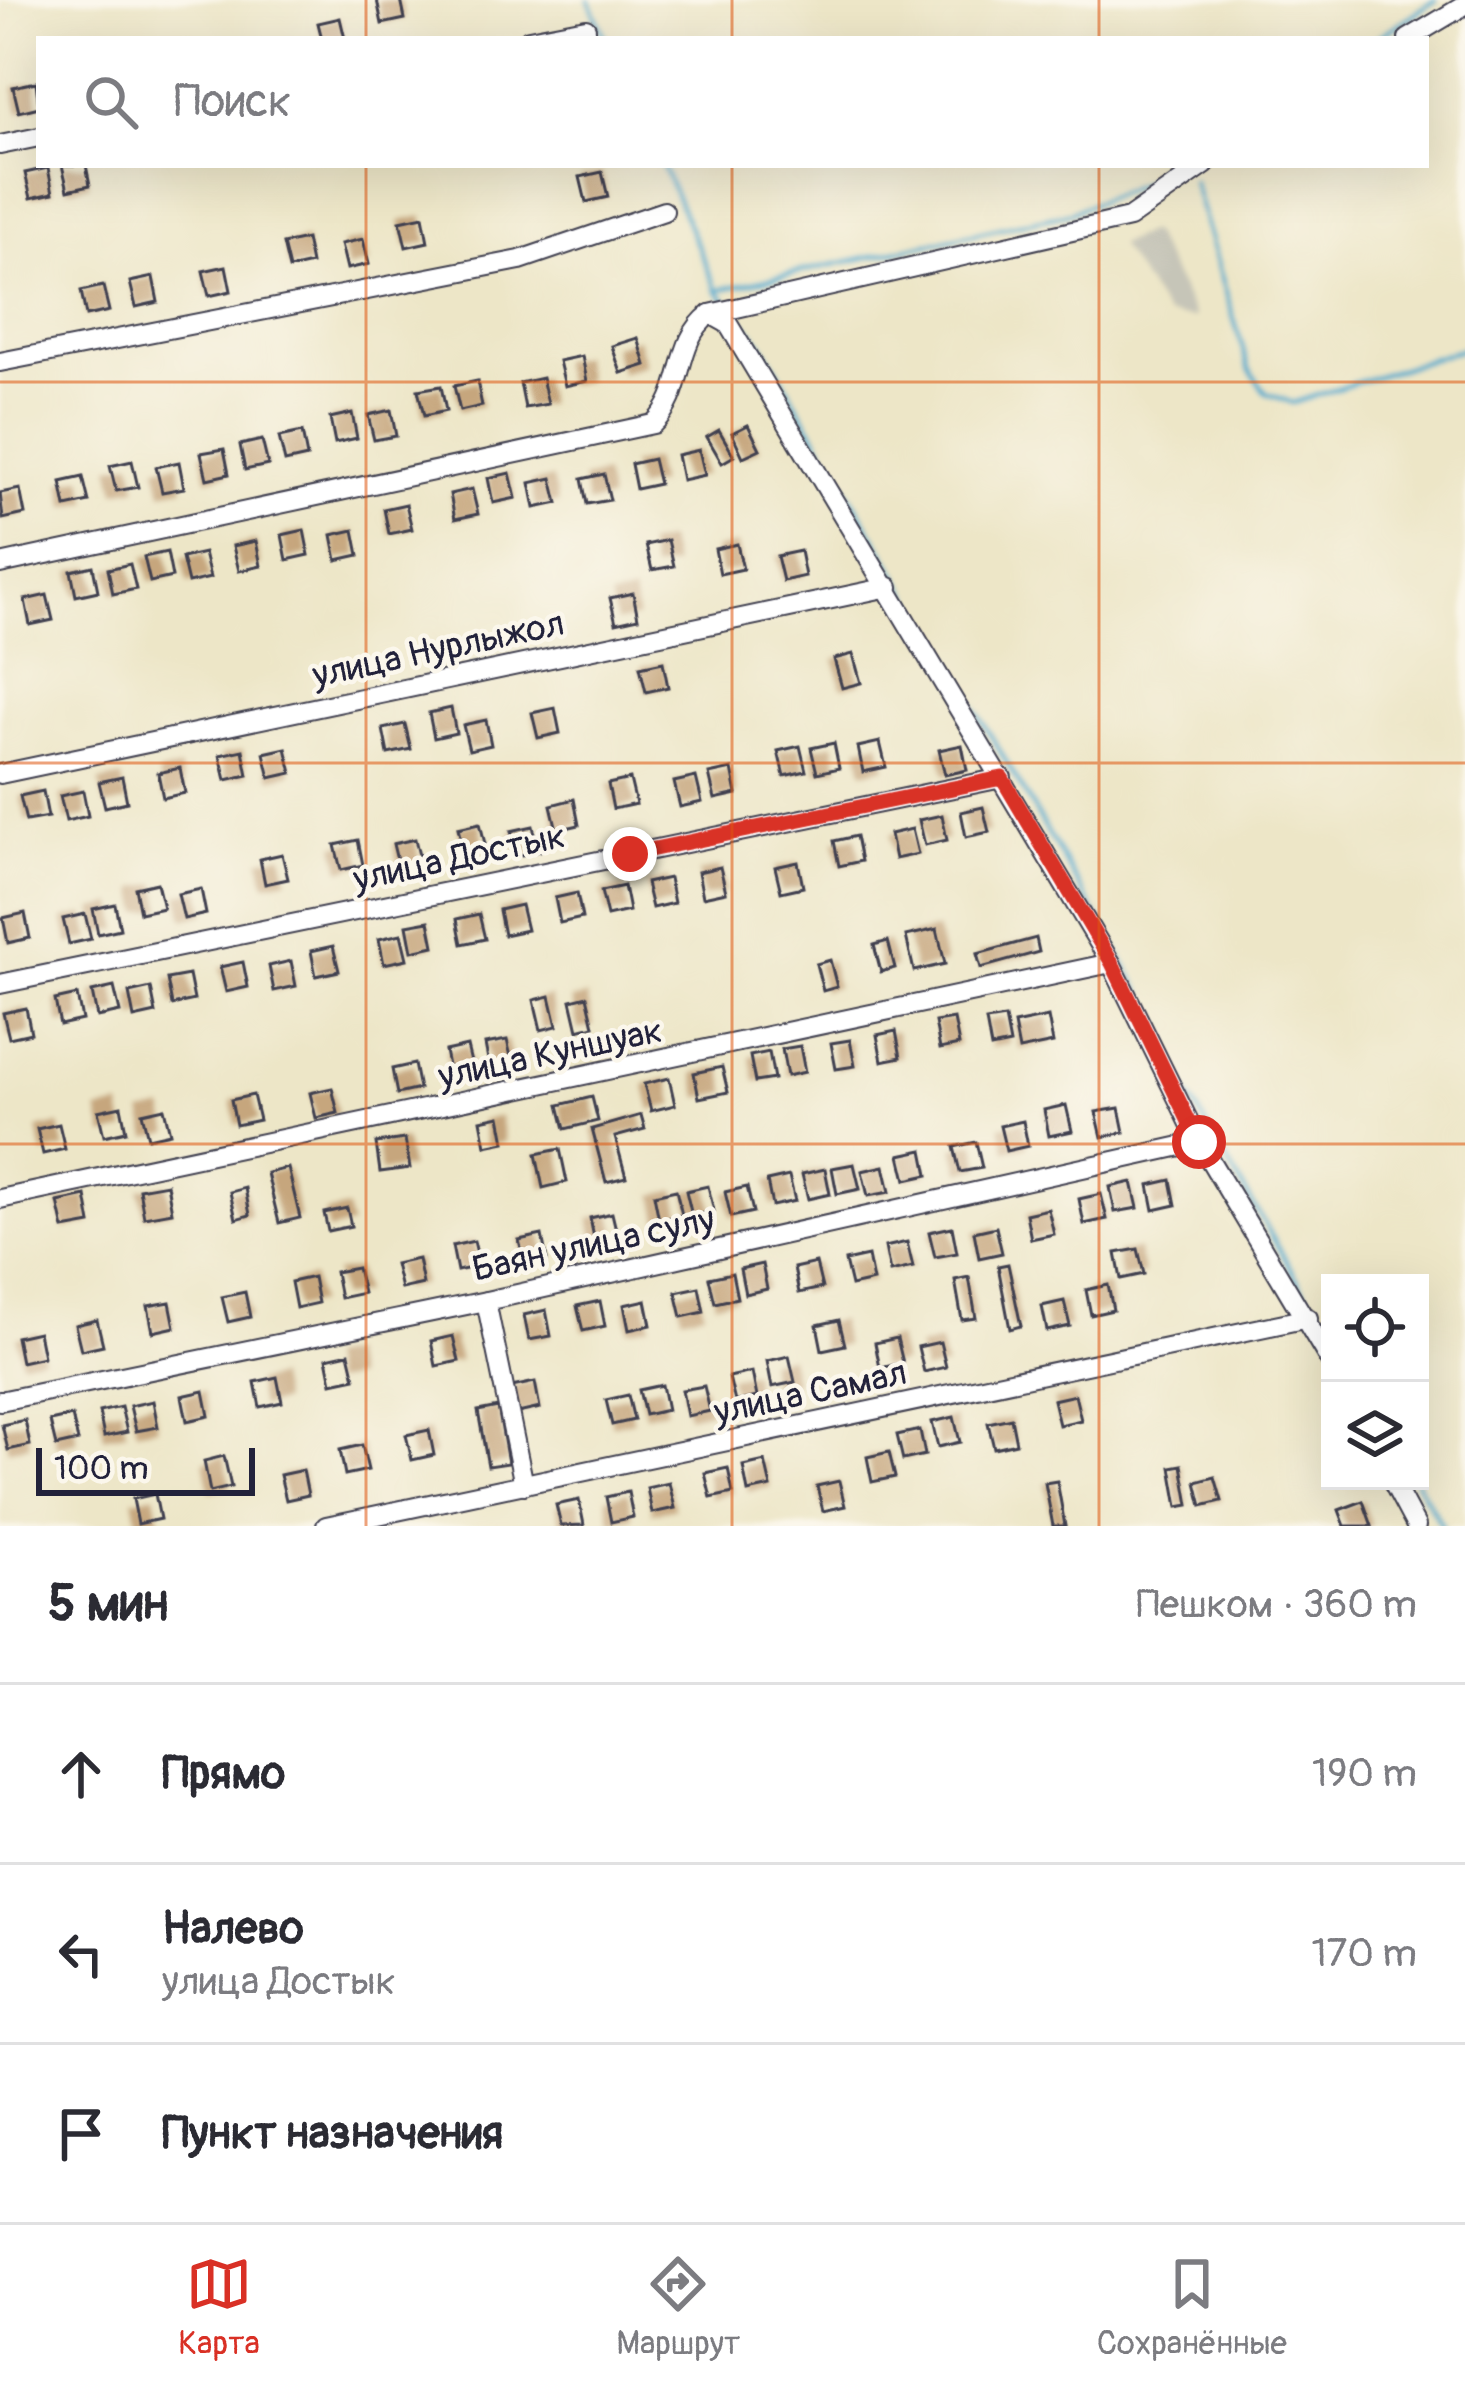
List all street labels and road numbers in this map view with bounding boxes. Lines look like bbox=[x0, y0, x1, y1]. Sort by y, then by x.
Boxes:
street label: улица Нурлыжол bbox=[307, 601, 568, 698]
street label: улица Достык bbox=[348, 813, 569, 902]
street label: улица Куншуак bbox=[433, 1008, 666, 1099]
street label: Баян улица сулу bbox=[468, 1197, 719, 1292]
street label: улица Самал bbox=[709, 1350, 911, 1435]

